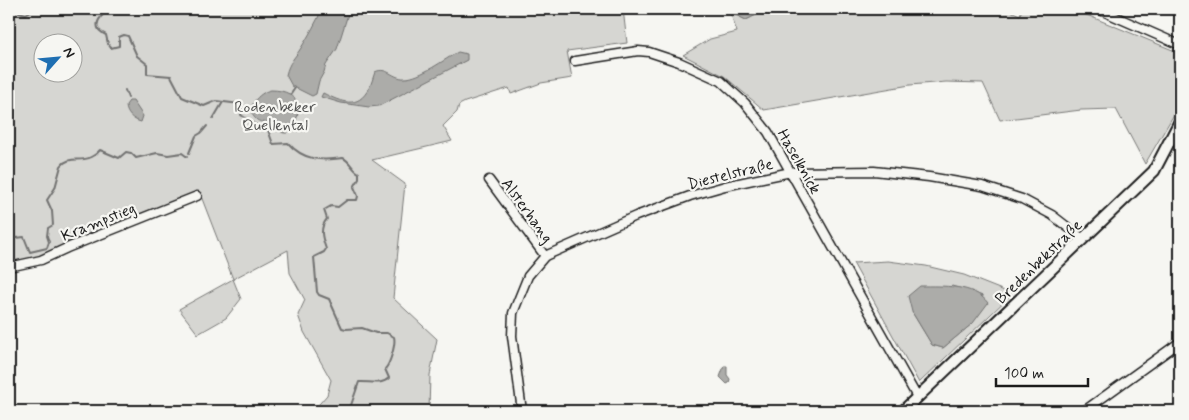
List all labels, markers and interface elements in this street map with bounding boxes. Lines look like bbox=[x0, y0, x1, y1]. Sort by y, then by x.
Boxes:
north arrow bbox=[32, 32, 82, 82]
text: N bbox=[59, 44, 79, 61]
park label: Rodenbeker Quellental bbox=[234, 97, 316, 136]
street label: Haselknick bbox=[772, 126, 826, 198]
street label: Diestelstraße bbox=[685, 154, 775, 195]
street label: Alsterhang bbox=[496, 174, 558, 248]
street label: Krampstieg bbox=[58, 198, 139, 247]
street label: Bredenbekstraße bbox=[991, 215, 1087, 309]
scale bar bbox=[996, 355, 1089, 387]
text: 100 m bbox=[1004, 364, 1044, 384]

